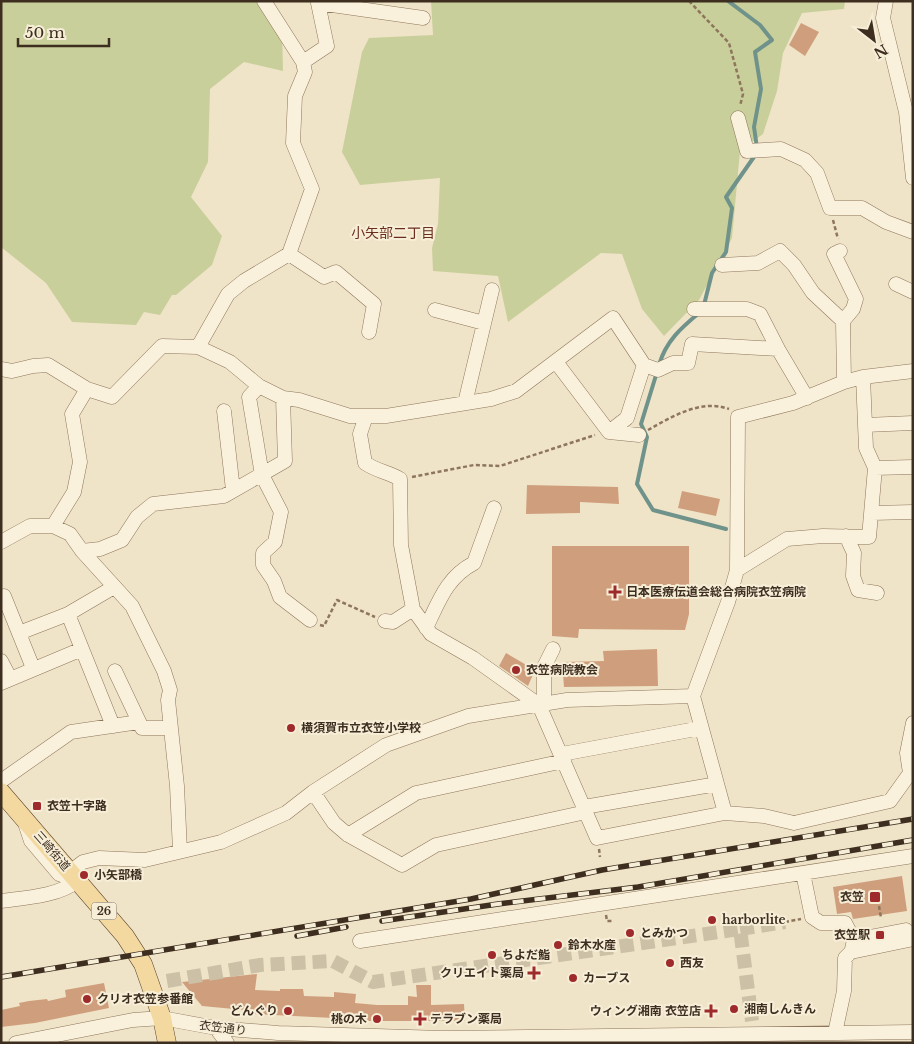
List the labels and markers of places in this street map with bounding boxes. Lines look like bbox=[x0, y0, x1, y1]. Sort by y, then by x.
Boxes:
place label: 日本医療伝道会総合病院衣笠病院 bbox=[626, 584, 806, 599]
marker: 日本医療伝道会総合病院衣笠病院 bbox=[608, 585, 622, 599]
place label: 衣笠病院教会 bbox=[526, 662, 598, 677]
marker: 衣笠病院教会 bbox=[510, 664, 522, 676]
place label: 横須賀市立衣笠小学校 bbox=[301, 720, 421, 735]
marker: 横須賀市立衣笠小学校 bbox=[285, 722, 297, 734]
place label: 衣笠十字路 bbox=[47, 798, 107, 813]
marker: 衣笠十字路 bbox=[31, 800, 43, 812]
place label: 小矢部橋 bbox=[94, 867, 143, 882]
marker: 小矢部橋 bbox=[78, 869, 90, 881]
place label: 衣笠 bbox=[840, 889, 864, 904]
marker: 衣笠 bbox=[868, 890, 882, 904]
place label: harborlite bbox=[722, 912, 786, 927]
marker: harborlite bbox=[706, 914, 718, 926]
place label: とみかつ bbox=[640, 925, 688, 940]
marker: とみかつ bbox=[624, 927, 636, 939]
place label: 衣笠駅 bbox=[834, 927, 870, 942]
marker: 衣笠駅 bbox=[874, 929, 886, 941]
place label: 鈴木水産 bbox=[567, 937, 616, 952]
marker: 鈴木水産 bbox=[552, 939, 564, 951]
place label: ちよだ鮨 bbox=[502, 947, 550, 962]
marker: ちよだ鮨 bbox=[486, 949, 498, 961]
place label: 西友 bbox=[680, 955, 704, 970]
marker: 西友 bbox=[664, 957, 676, 969]
place label: クリエイト薬局 bbox=[440, 965, 524, 980]
marker: クリエイト薬局 bbox=[528, 967, 540, 979]
place label: カーブス bbox=[583, 970, 630, 985]
marker: カーブス bbox=[567, 972, 579, 984]
place label: クリオ衣笠参番館 bbox=[97, 991, 193, 1006]
marker: クリオ衣笠参番館 bbox=[81, 993, 93, 1005]
place label: 湘南しんきん bbox=[744, 1001, 816, 1016]
place label: どんぐり bbox=[230, 1003, 278, 1018]
place label: ウィング湘南 衣笠店 bbox=[590, 1003, 701, 1018]
marker: 湘南しんきん bbox=[728, 1003, 740, 1015]
marker: どんぐり bbox=[282, 1005, 294, 1017]
marker: ウィング湘南 衣笠店 bbox=[705, 1005, 717, 1017]
place label: 桃の木 bbox=[331, 1011, 367, 1026]
place label: テラブン薬局 bbox=[430, 1011, 502, 1026]
marker: 桃の木 bbox=[371, 1013, 383, 1025]
marker: テラブン薬局 bbox=[414, 1013, 426, 1025]

